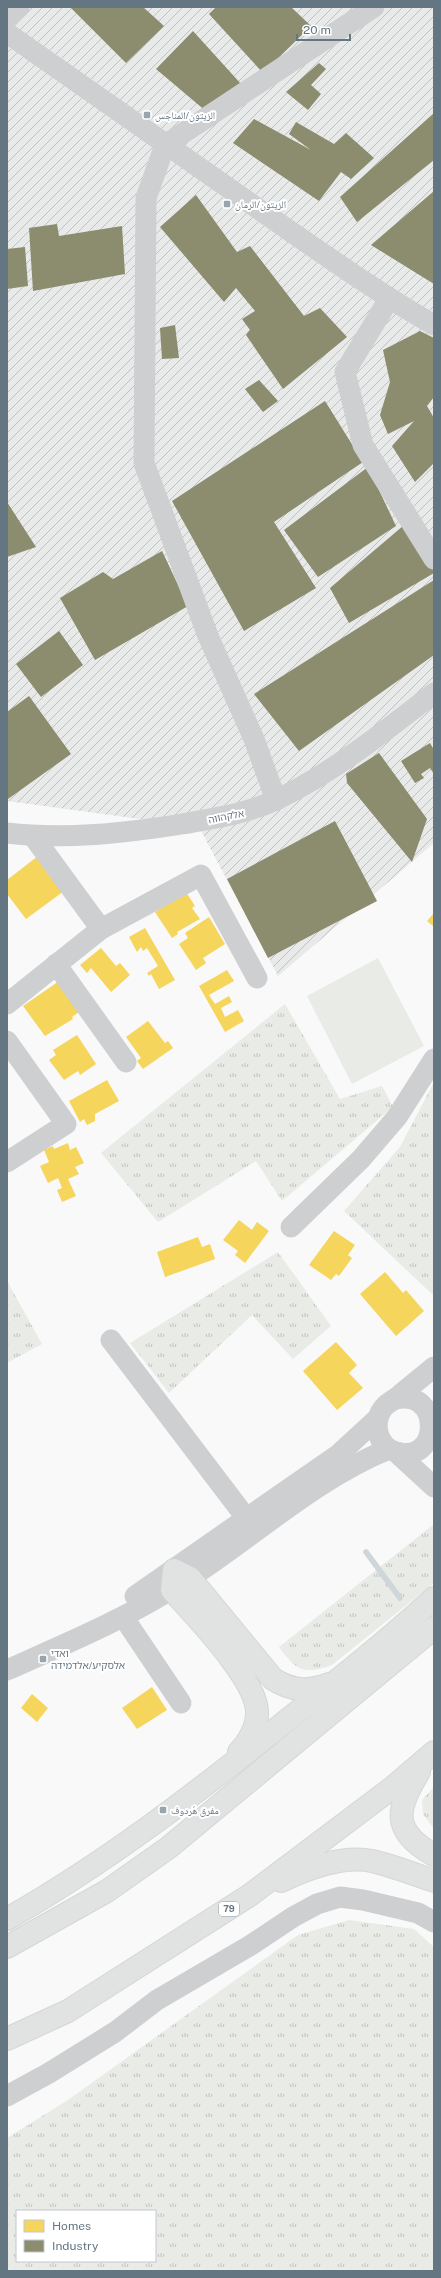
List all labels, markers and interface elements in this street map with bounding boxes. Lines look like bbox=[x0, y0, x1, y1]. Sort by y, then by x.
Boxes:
scale bar bbox=[297, 16, 350, 42]
text: 20 m bbox=[303, 23, 331, 37]
place label: الزيتون/المناجس bbox=[155, 109, 215, 122]
marker: الزيتون/المناجس bbox=[142, 110, 152, 120]
place label: الزيتون/الرمان bbox=[235, 198, 286, 211]
marker: الزيتون/الرمان bbox=[222, 199, 232, 209]
street label: אלקהווה bbox=[207, 807, 245, 825]
place label: ואדי אלסקיע/אלדמידה bbox=[51, 1647, 125, 1671]
marker: ואדי אלסקיע/אלדמידה bbox=[38, 1654, 48, 1664]
place label: مفرق هَردوف bbox=[171, 1804, 219, 1817]
marker: مفرق هَردوف bbox=[158, 1805, 168, 1815]
road number: 79 bbox=[219, 1902, 239, 1916]
legend bbox=[16, 2210, 156, 2262]
text: Homes bbox=[52, 2219, 91, 2233]
text: Industry bbox=[52, 2239, 99, 2253]

